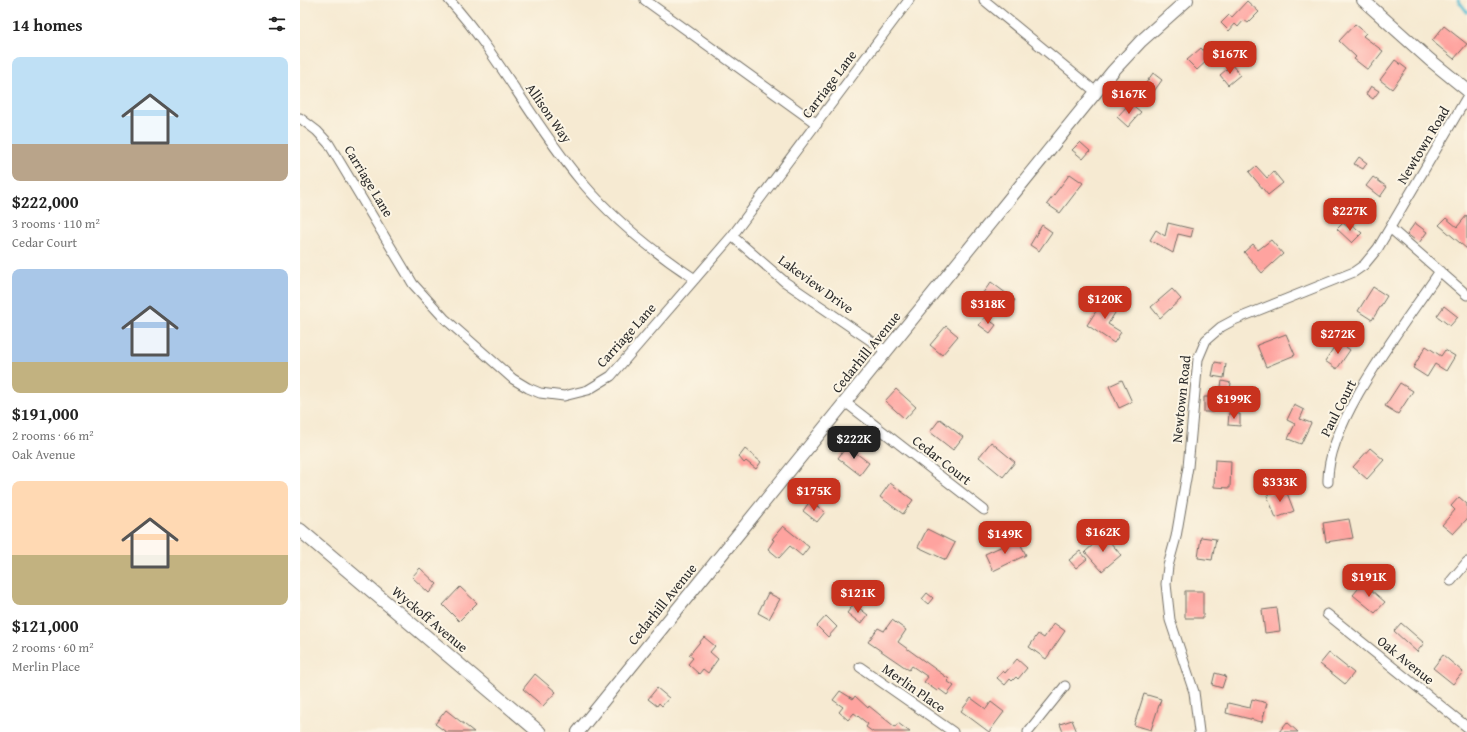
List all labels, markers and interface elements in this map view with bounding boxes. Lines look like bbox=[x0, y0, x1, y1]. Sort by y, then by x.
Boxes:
text: 14 homes bbox=[12, 12, 83, 37]
icon: filters bbox=[266, 13, 288, 35]
pin: $167K bbox=[1202, 41, 1258, 75]
text: $167K bbox=[1212, 44, 1248, 63]
street label: Carriage Lane bbox=[797, 45, 862, 122]
street label: Allison Way bbox=[521, 79, 577, 147]
pin: $167K bbox=[1101, 81, 1157, 115]
icon: home bbox=[114, 83, 186, 155]
text: $167K bbox=[1111, 84, 1147, 103]
street label: Newtown Road bbox=[1392, 102, 1454, 188]
street label: Carriage Lane bbox=[340, 141, 399, 221]
text: $222,000 bbox=[12, 189, 78, 214]
pin: $227K bbox=[1322, 198, 1378, 232]
text: $227K bbox=[1332, 201, 1368, 220]
text: 3 rooms · 110 m² bbox=[12, 214, 100, 233]
text: Cedar Court bbox=[12, 233, 77, 252]
street label: Lakeview Drive bbox=[774, 250, 858, 318]
pin: $120K bbox=[1077, 286, 1133, 320]
text: $120K bbox=[1087, 289, 1123, 308]
pin: $318K bbox=[960, 291, 1016, 325]
text: $318K bbox=[970, 294, 1006, 313]
icon: home bbox=[114, 295, 186, 367]
street label: Carriage Lane bbox=[592, 298, 661, 372]
street label: Cedarhill Avenue bbox=[827, 307, 905, 397]
pin: $272K bbox=[1310, 321, 1366, 355]
text: $272K bbox=[1320, 324, 1356, 343]
street label: Newtown Road bbox=[1166, 354, 1196, 444]
street label: Paul Court bbox=[1315, 376, 1361, 440]
pin: $199K bbox=[1206, 386, 1262, 420]
text: $199K bbox=[1216, 389, 1252, 408]
text: $191,000 bbox=[12, 401, 78, 426]
text: 2 rooms · 66 m² bbox=[12, 426, 94, 445]
pin: $222K bbox=[826, 426, 882, 460]
text: $222K bbox=[836, 429, 872, 448]
street label: Cedar Court bbox=[908, 431, 976, 490]
text: Oak Avenue bbox=[12, 445, 75, 464]
pin: $333K bbox=[1252, 469, 1308, 503]
text: $333K bbox=[1262, 472, 1298, 491]
pin: $175K bbox=[786, 478, 842, 512]
text: $175K bbox=[796, 481, 832, 500]
icon: home bbox=[114, 507, 186, 579]
pin: $162K bbox=[1075, 519, 1131, 553]
pin: $149K bbox=[977, 521, 1033, 555]
text: $162K bbox=[1085, 522, 1121, 541]
text: $149K bbox=[987, 524, 1023, 543]
street label: Cedarhill Avenue bbox=[623, 559, 701, 649]
pin: $191K bbox=[1341, 564, 1397, 598]
text: $191K bbox=[1351, 567, 1387, 586]
pin: $121K bbox=[830, 580, 886, 614]
street label: Wyckoff Avenue bbox=[388, 581, 473, 657]
text: $121K bbox=[840, 583, 876, 602]
text: $121,000 bbox=[12, 613, 78, 638]
street label: Oak Avenue bbox=[1373, 631, 1439, 690]
text: 2 rooms · 60 m² bbox=[12, 638, 94, 657]
text: Merlin Place bbox=[12, 657, 80, 676]
street label: Merlin Place bbox=[878, 659, 950, 718]

